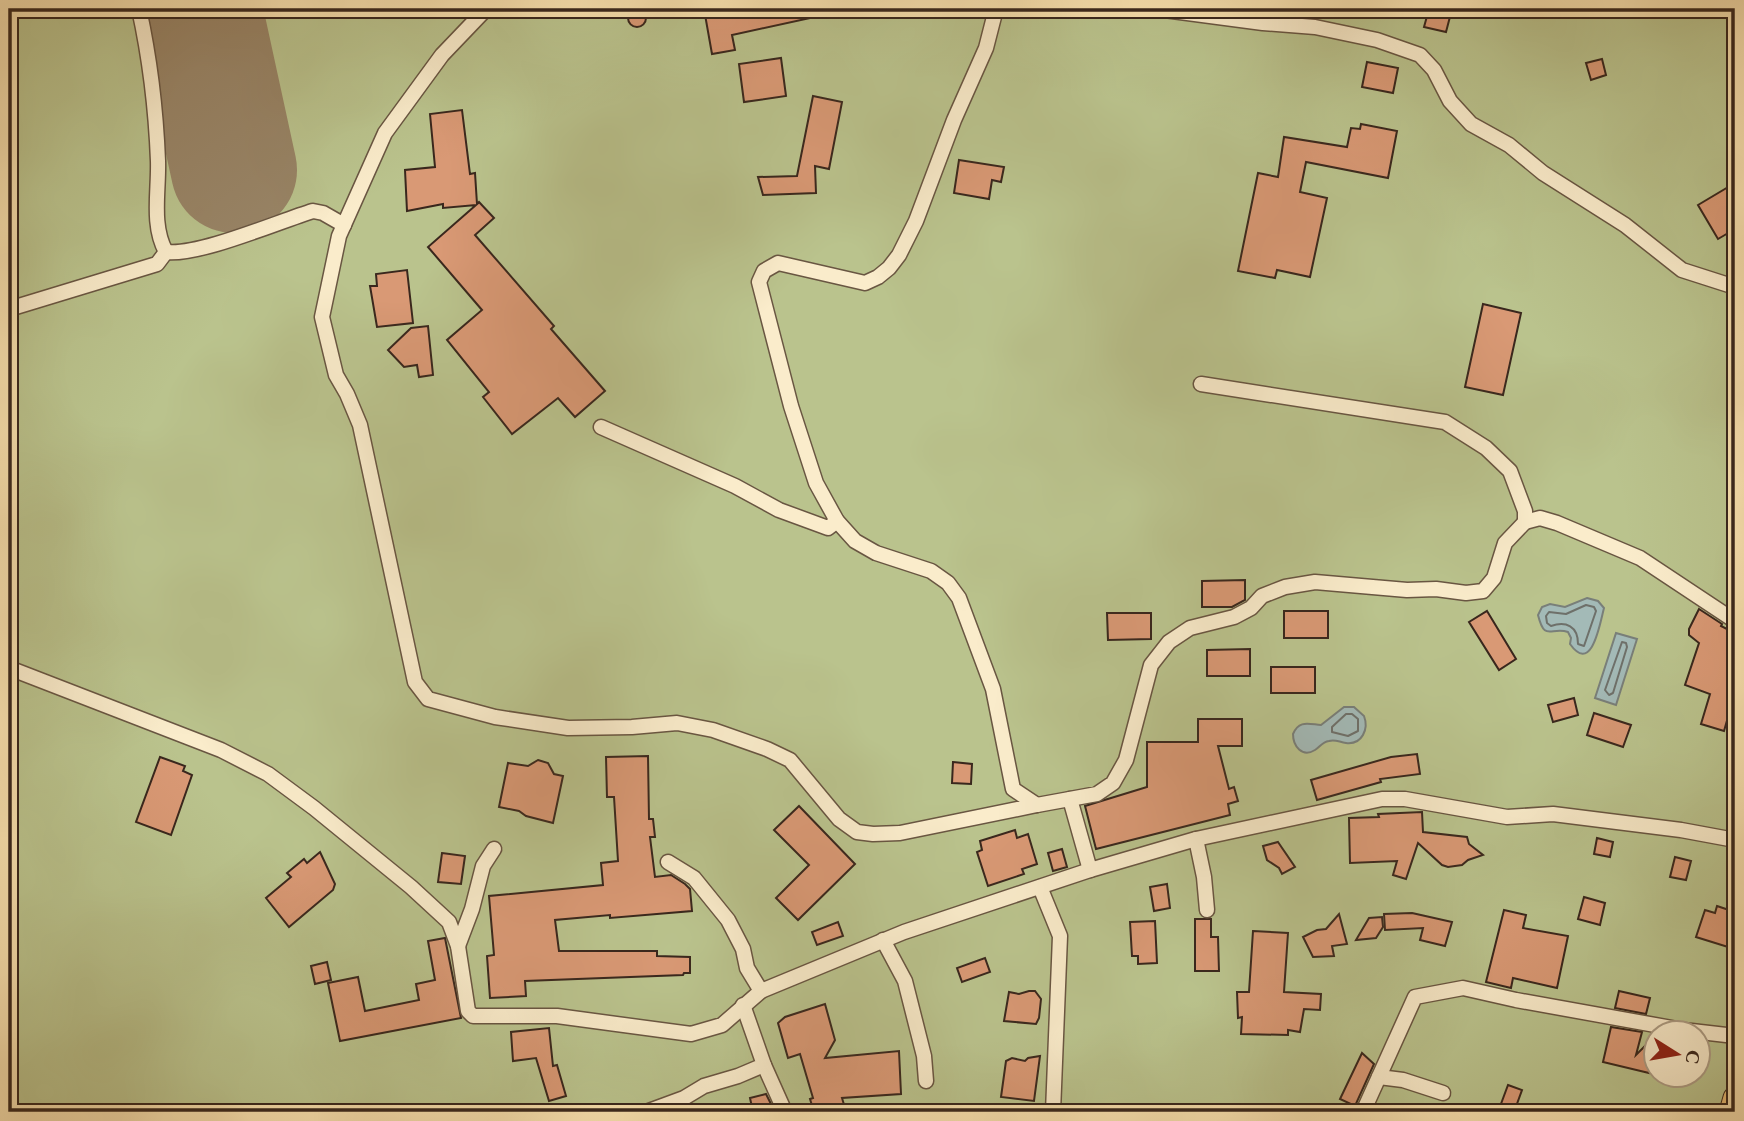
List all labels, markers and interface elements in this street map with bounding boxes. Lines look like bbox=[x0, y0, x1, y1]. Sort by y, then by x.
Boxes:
north arrow bbox=[1642, 1020, 1712, 1090]
text: С bbox=[1680, 1048, 1707, 1066]

